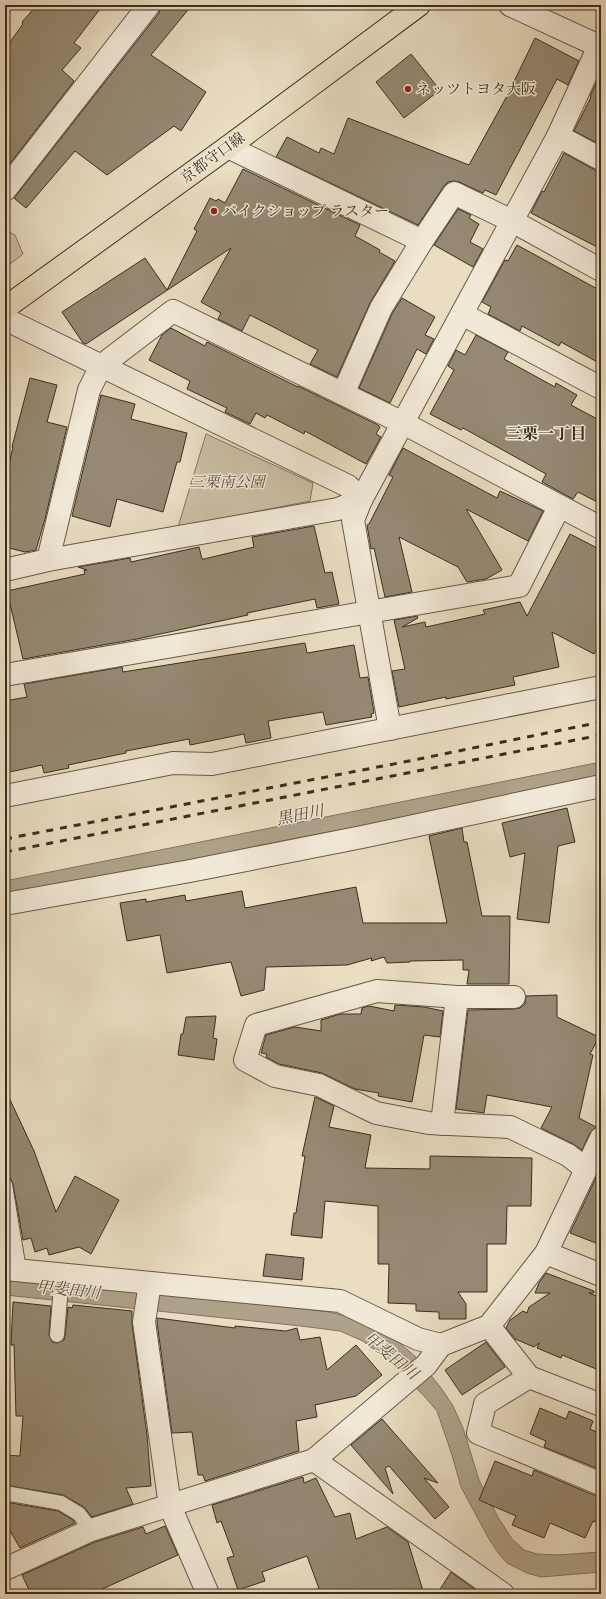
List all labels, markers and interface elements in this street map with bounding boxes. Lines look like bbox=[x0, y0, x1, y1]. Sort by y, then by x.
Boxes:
place label: ネッツトヨタ大阪 bbox=[416, 80, 536, 99]
marker: ネッツトヨタ大阪 bbox=[403, 84, 413, 94]
street label: 京都守口線 bbox=[177, 128, 249, 188]
place label: バイクショップ ラスター bbox=[222, 202, 389, 221]
marker: バイクショップ ラスター bbox=[209, 206, 219, 216]
district label: 三栗一丁目 bbox=[506, 424, 586, 444]
park label: 三栗南公園 bbox=[189, 473, 267, 492]
water label: 黒田川 bbox=[275, 800, 327, 829]
water label: 甲斐田川 bbox=[35, 1277, 103, 1303]
water label: 甲斐田川 bbox=[360, 1328, 424, 1385]

